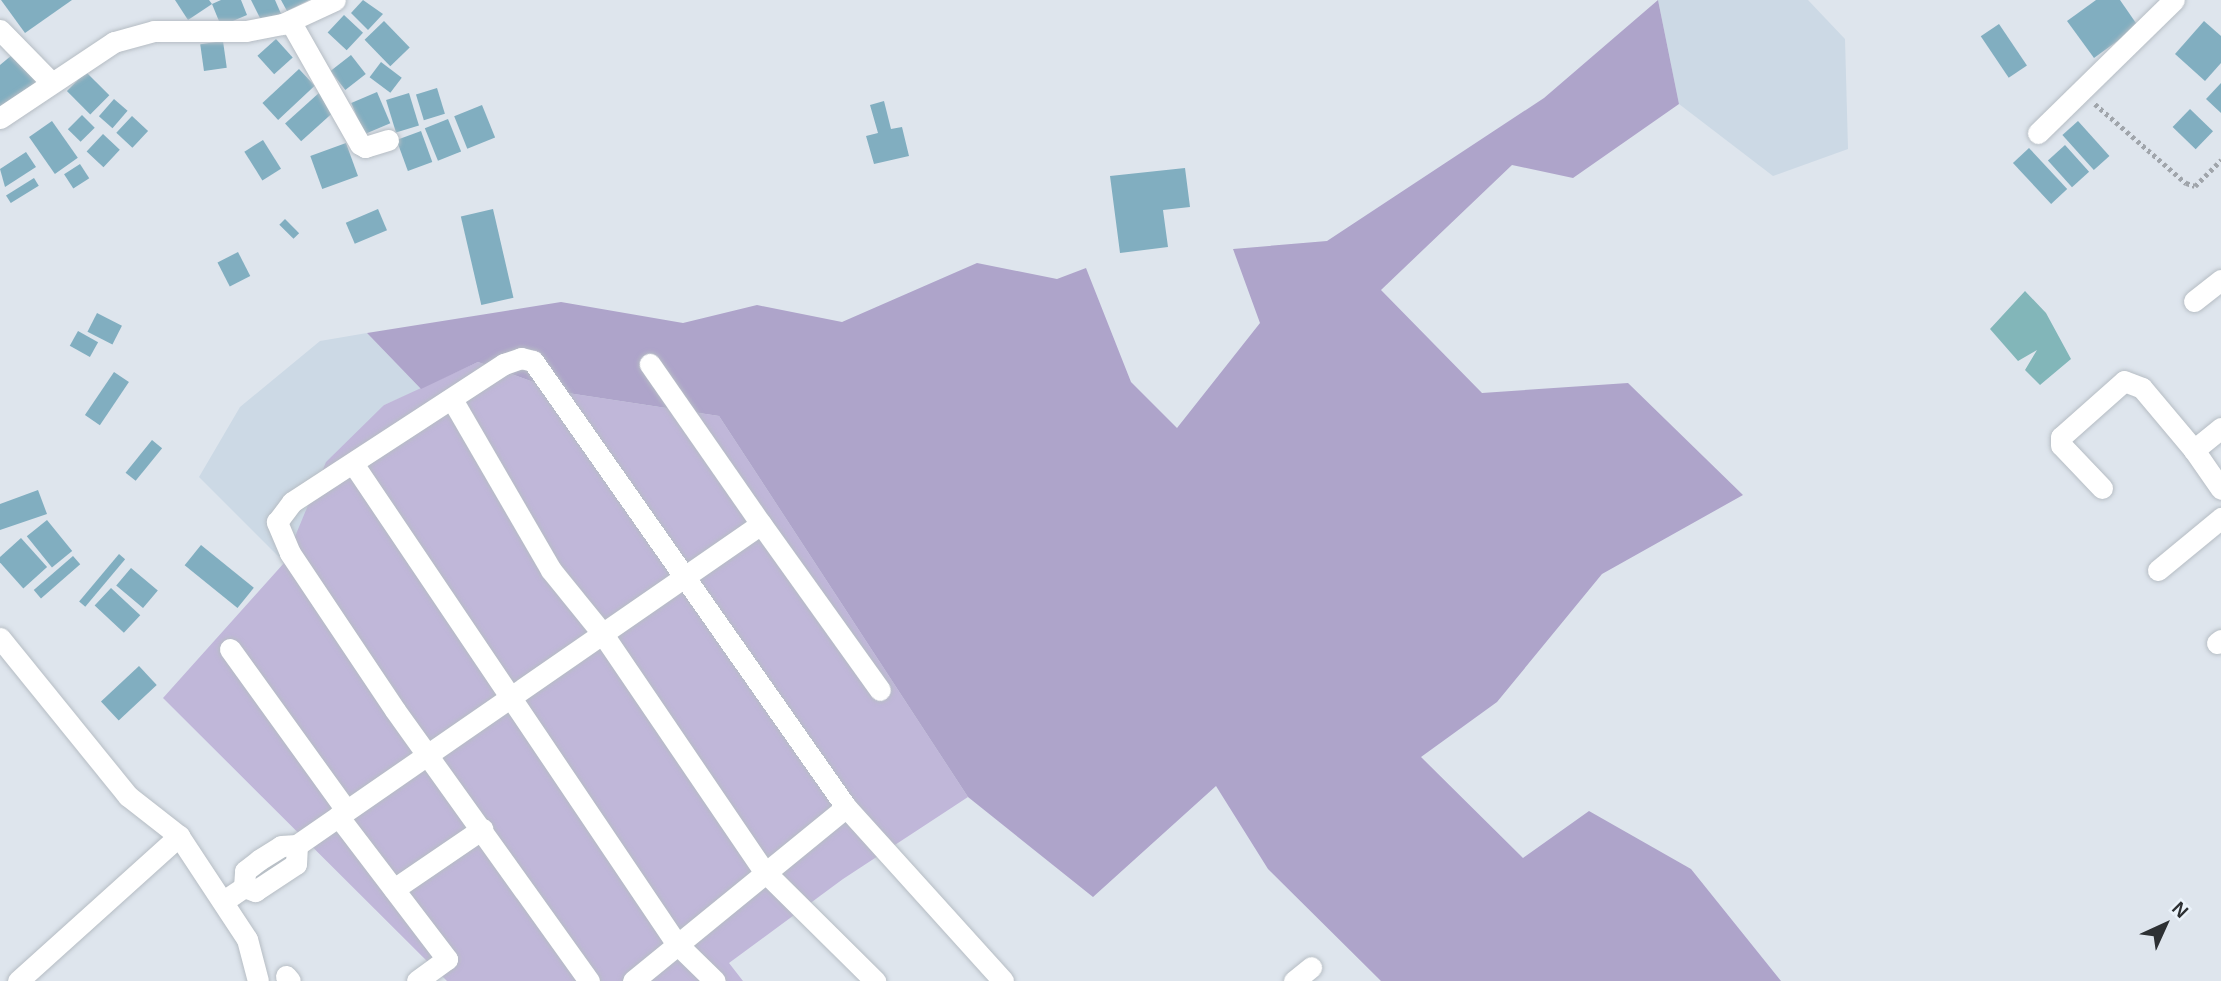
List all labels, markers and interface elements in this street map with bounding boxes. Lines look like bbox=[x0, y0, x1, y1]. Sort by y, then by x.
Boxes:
north arrow bbox=[2130, 890, 2200, 960]
text: N bbox=[2168, 898, 2192, 922]

